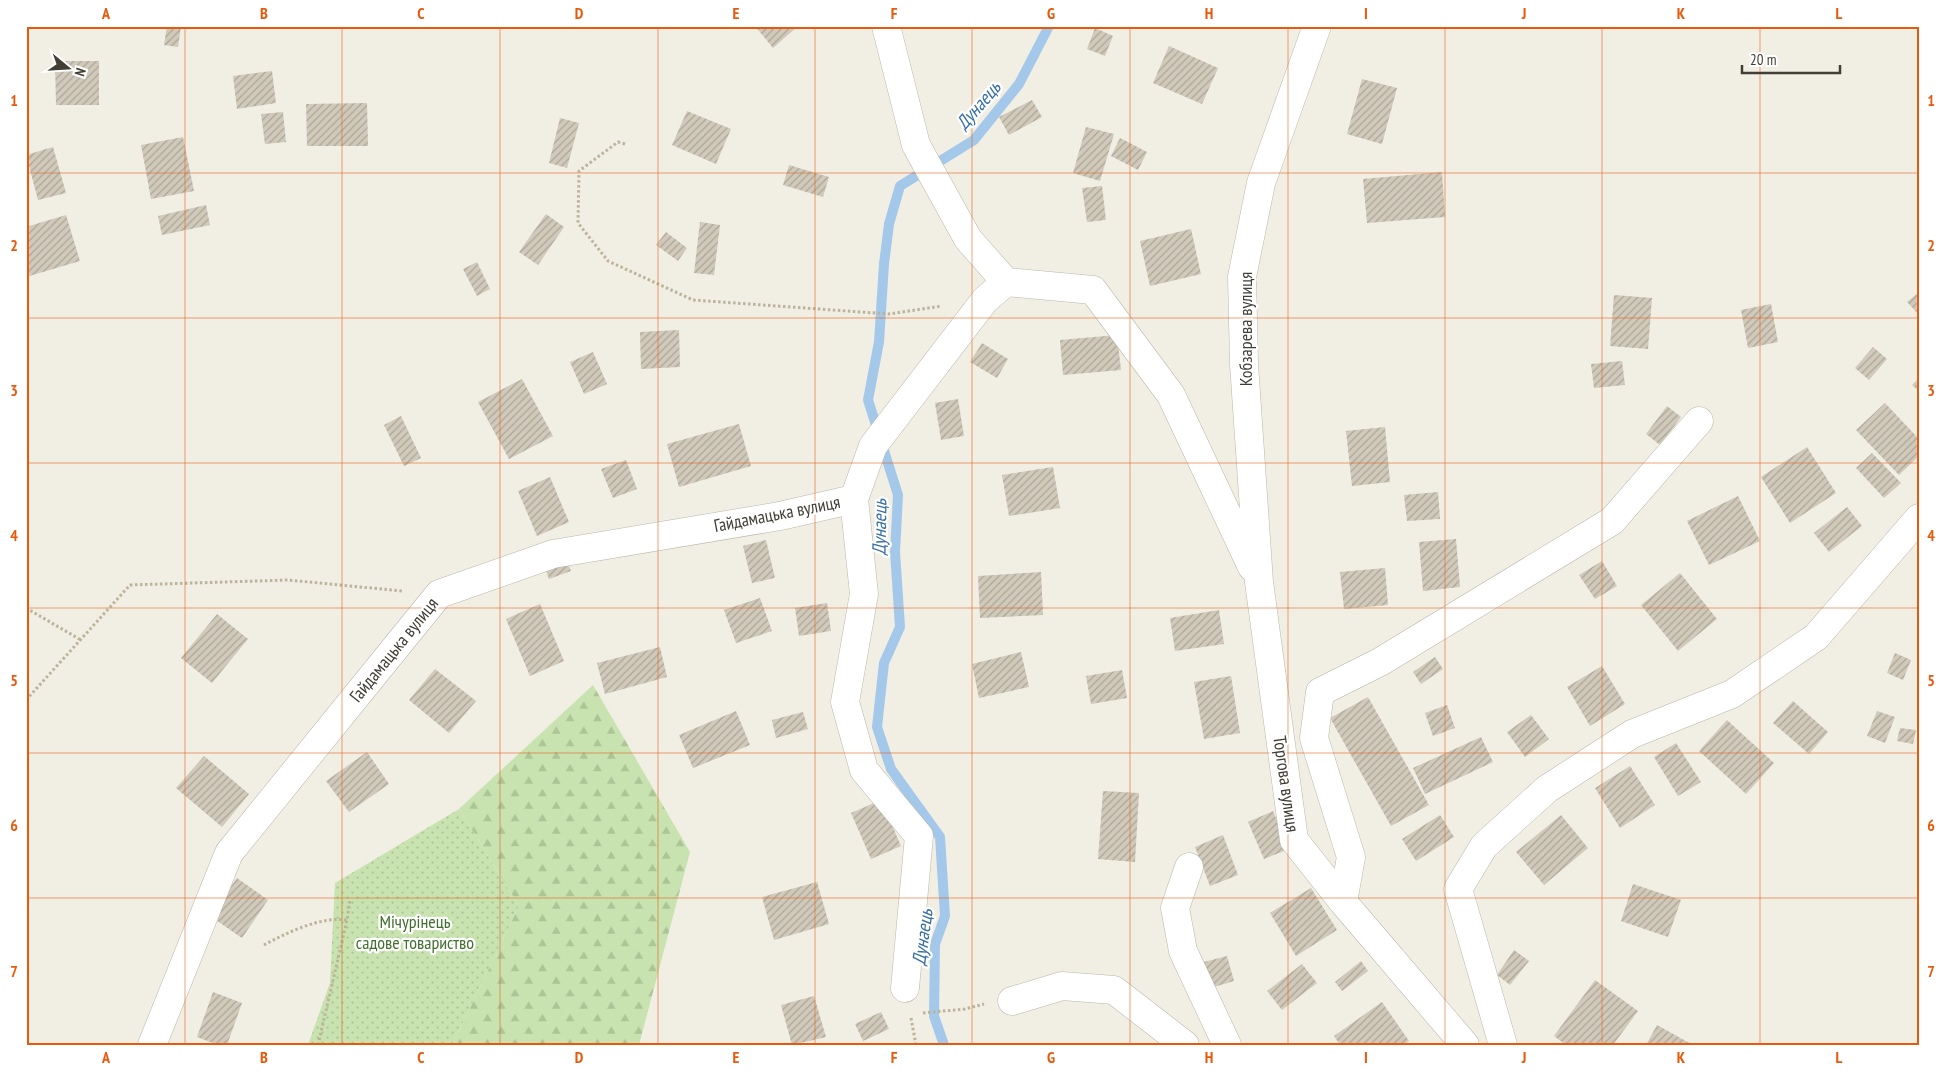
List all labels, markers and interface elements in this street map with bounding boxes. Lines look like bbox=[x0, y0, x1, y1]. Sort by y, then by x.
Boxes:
text: A bbox=[101, 3, 111, 23]
text: B bbox=[260, 3, 268, 23]
text: C bbox=[417, 3, 425, 23]
text: D bbox=[575, 3, 584, 23]
text: E bbox=[733, 3, 740, 23]
text: F bbox=[891, 3, 898, 23]
text: G bbox=[1047, 3, 1055, 23]
text: H bbox=[1205, 3, 1213, 23]
text: I bbox=[1364, 3, 1368, 23]
text: J bbox=[1521, 3, 1526, 23]
text: K bbox=[1677, 3, 1686, 23]
text: L bbox=[1836, 3, 1843, 23]
north arrow bbox=[42, 42, 92, 92]
scale bar bbox=[1742, 42, 1840, 74]
text: 20 m bbox=[1750, 50, 1776, 69]
text: N bbox=[71, 66, 90, 78]
water label: Дунаець bbox=[950, 75, 1006, 135]
text: 1 bbox=[10, 90, 18, 110]
text: 1 bbox=[1927, 90, 1935, 110]
text: 2 bbox=[10, 235, 18, 255]
text: 2 bbox=[1927, 235, 1935, 255]
street label: Кобзарева вулиця bbox=[1234, 272, 1257, 386]
text: 3 bbox=[10, 380, 18, 400]
text: 3 bbox=[1927, 380, 1935, 400]
street label: Гайдамацька вулиця bbox=[712, 490, 842, 537]
water label: Дунаець bbox=[866, 498, 892, 556]
text: 4 bbox=[10, 525, 18, 545]
text: 4 bbox=[1927, 525, 1935, 545]
street label: Гайдамацька вулиця bbox=[344, 593, 443, 707]
text: 5 bbox=[10, 670, 18, 690]
text: 5 bbox=[1927, 670, 1935, 690]
street label: Торгова вулиця bbox=[1268, 734, 1305, 834]
text: 6 bbox=[10, 815, 18, 835]
text: 6 bbox=[1927, 815, 1935, 835]
water label: Дунаець bbox=[906, 907, 938, 968]
park label: Мічурінець садове товариство bbox=[356, 910, 474, 954]
text: 7 bbox=[10, 961, 18, 981]
text: 7 bbox=[1927, 961, 1935, 981]
text: A bbox=[101, 1047, 111, 1067]
text: B bbox=[260, 1047, 268, 1067]
text: C bbox=[417, 1047, 425, 1067]
text: D bbox=[575, 1047, 584, 1067]
text: E bbox=[733, 1047, 740, 1067]
text: F bbox=[891, 1047, 898, 1067]
text: G bbox=[1047, 1047, 1055, 1067]
text: H bbox=[1205, 1047, 1213, 1067]
text: I bbox=[1364, 1047, 1368, 1067]
text: J bbox=[1521, 1047, 1526, 1067]
text: K bbox=[1677, 1047, 1686, 1067]
text: L bbox=[1836, 1047, 1843, 1067]

